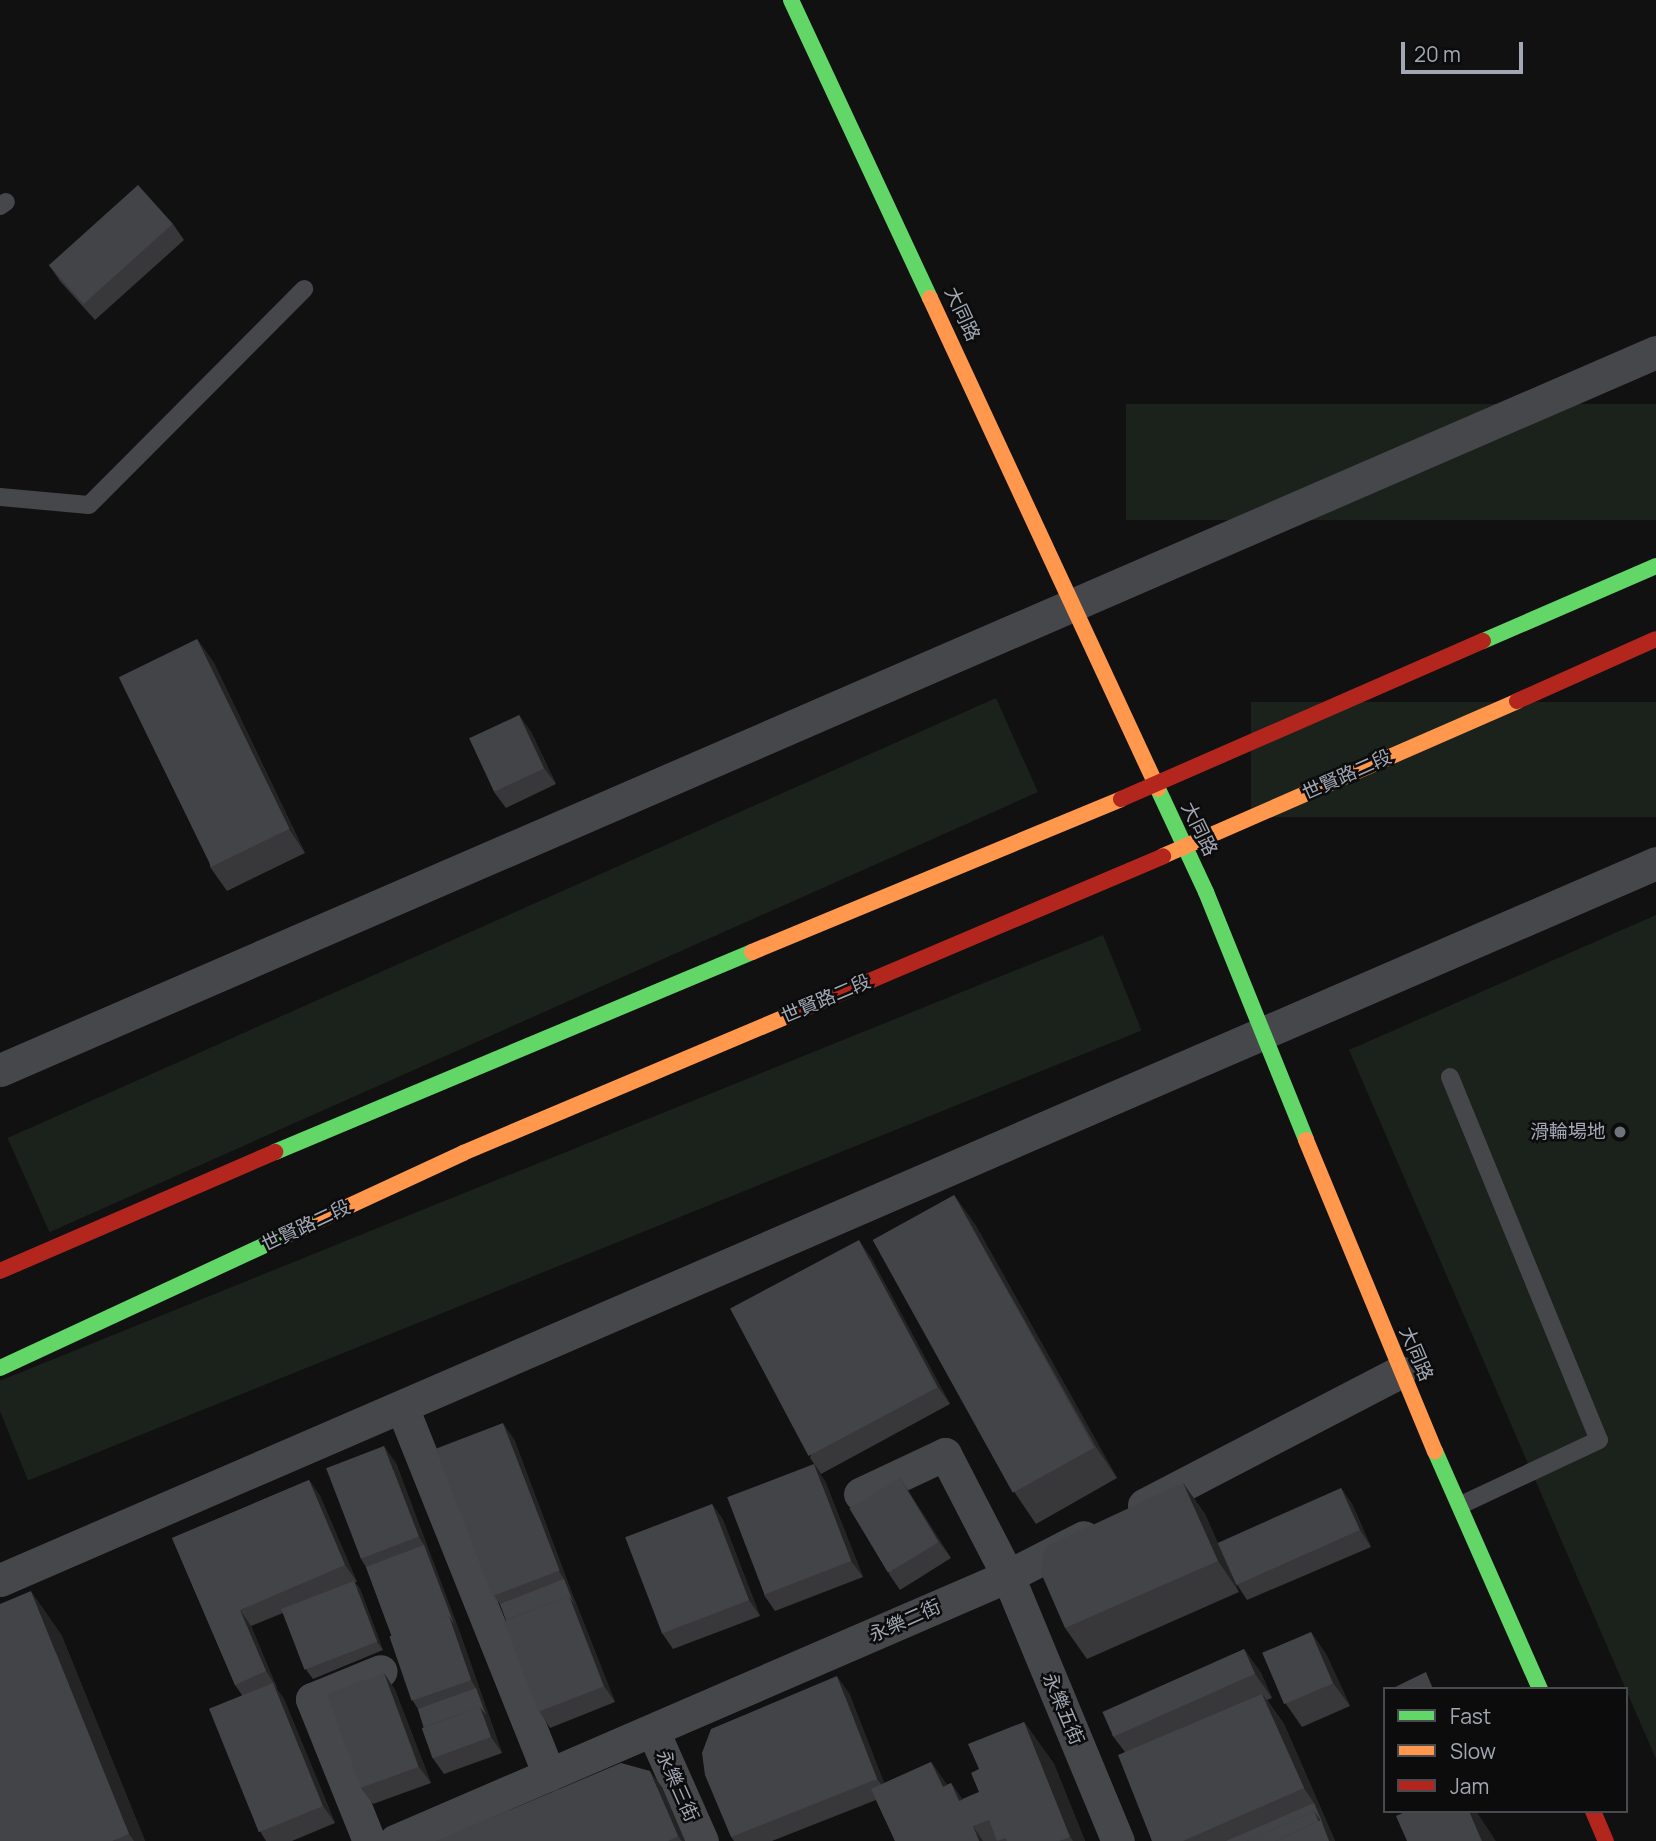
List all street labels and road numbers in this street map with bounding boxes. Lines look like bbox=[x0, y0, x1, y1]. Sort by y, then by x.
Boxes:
street label: 大同路 bbox=[940, 283, 984, 345]
street label: 世賢路二段 bbox=[1299, 745, 1395, 805]
street label: 大同路 bbox=[1176, 798, 1222, 860]
street label: 世賢路二段 bbox=[778, 970, 874, 1028]
street label: 世賢路二段 bbox=[258, 1196, 354, 1256]
street label: 大同路 bbox=[1394, 1323, 1438, 1385]
street label: 永樂二街 bbox=[866, 1595, 944, 1647]
street label: 永樂五街 bbox=[1038, 1670, 1088, 1748]
street label: 永樂三街 bbox=[651, 1747, 703, 1825]

